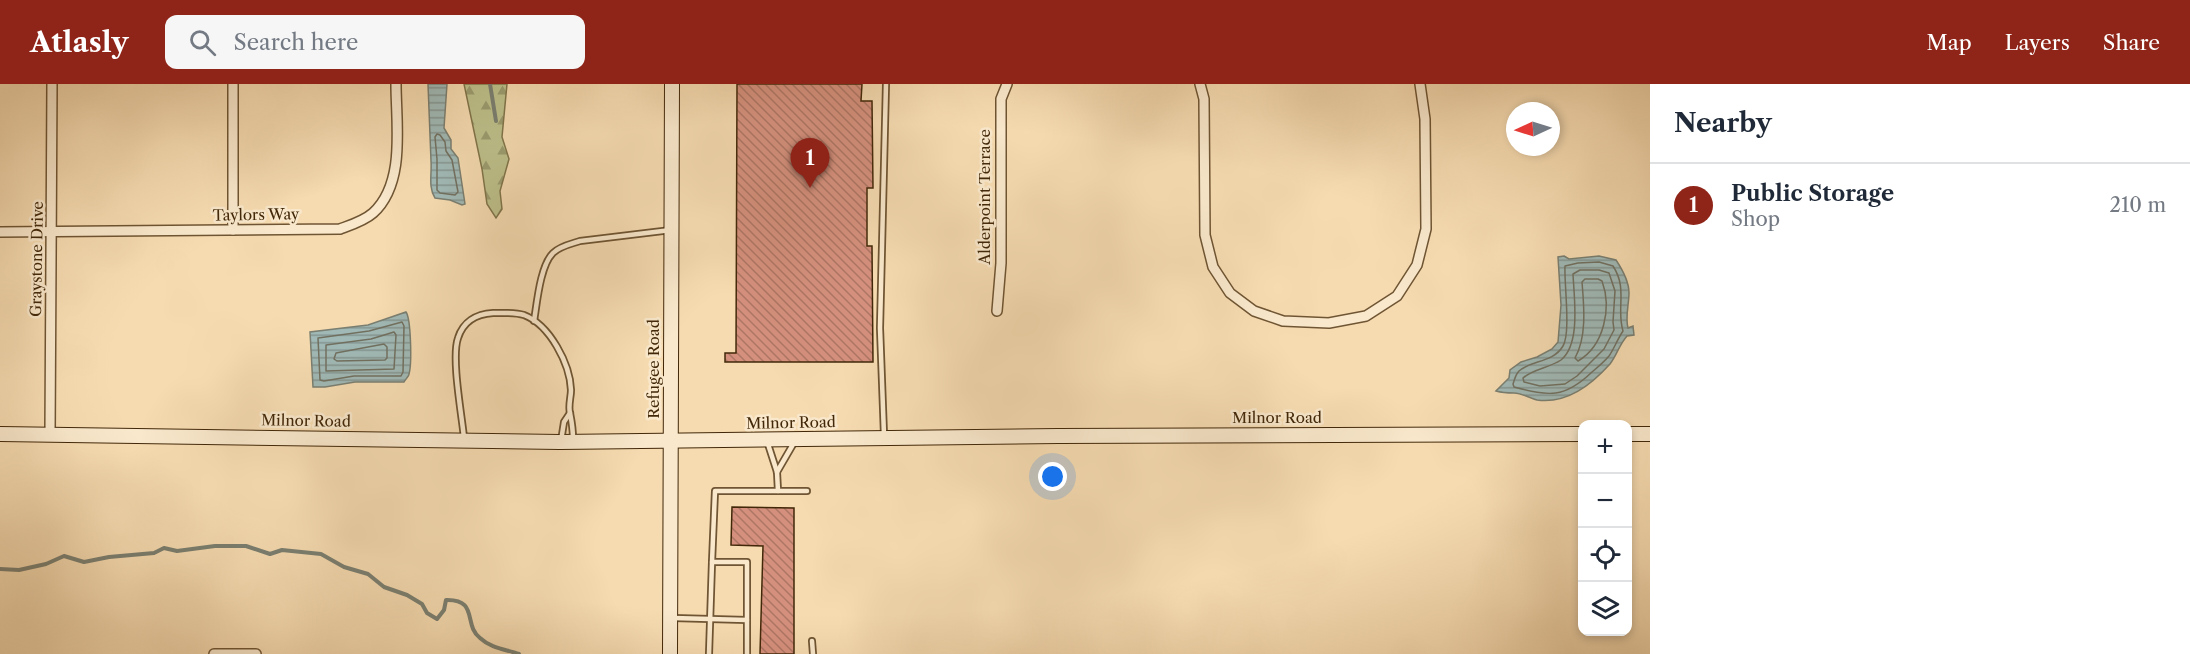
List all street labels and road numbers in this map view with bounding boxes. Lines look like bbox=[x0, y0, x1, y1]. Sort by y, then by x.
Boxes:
street label: Alderpoint Terrace bbox=[975, 129, 994, 266]
street label: Graystone Drive bbox=[26, 201, 47, 317]
street label: Taylors Way bbox=[213, 204, 300, 225]
street label: Refugee Road bbox=[644, 319, 663, 419]
street label: Milnor Road bbox=[1232, 408, 1322, 427]
street label: Milnor Road bbox=[261, 410, 351, 431]
street label: Milnor Road bbox=[746, 412, 836, 433]

